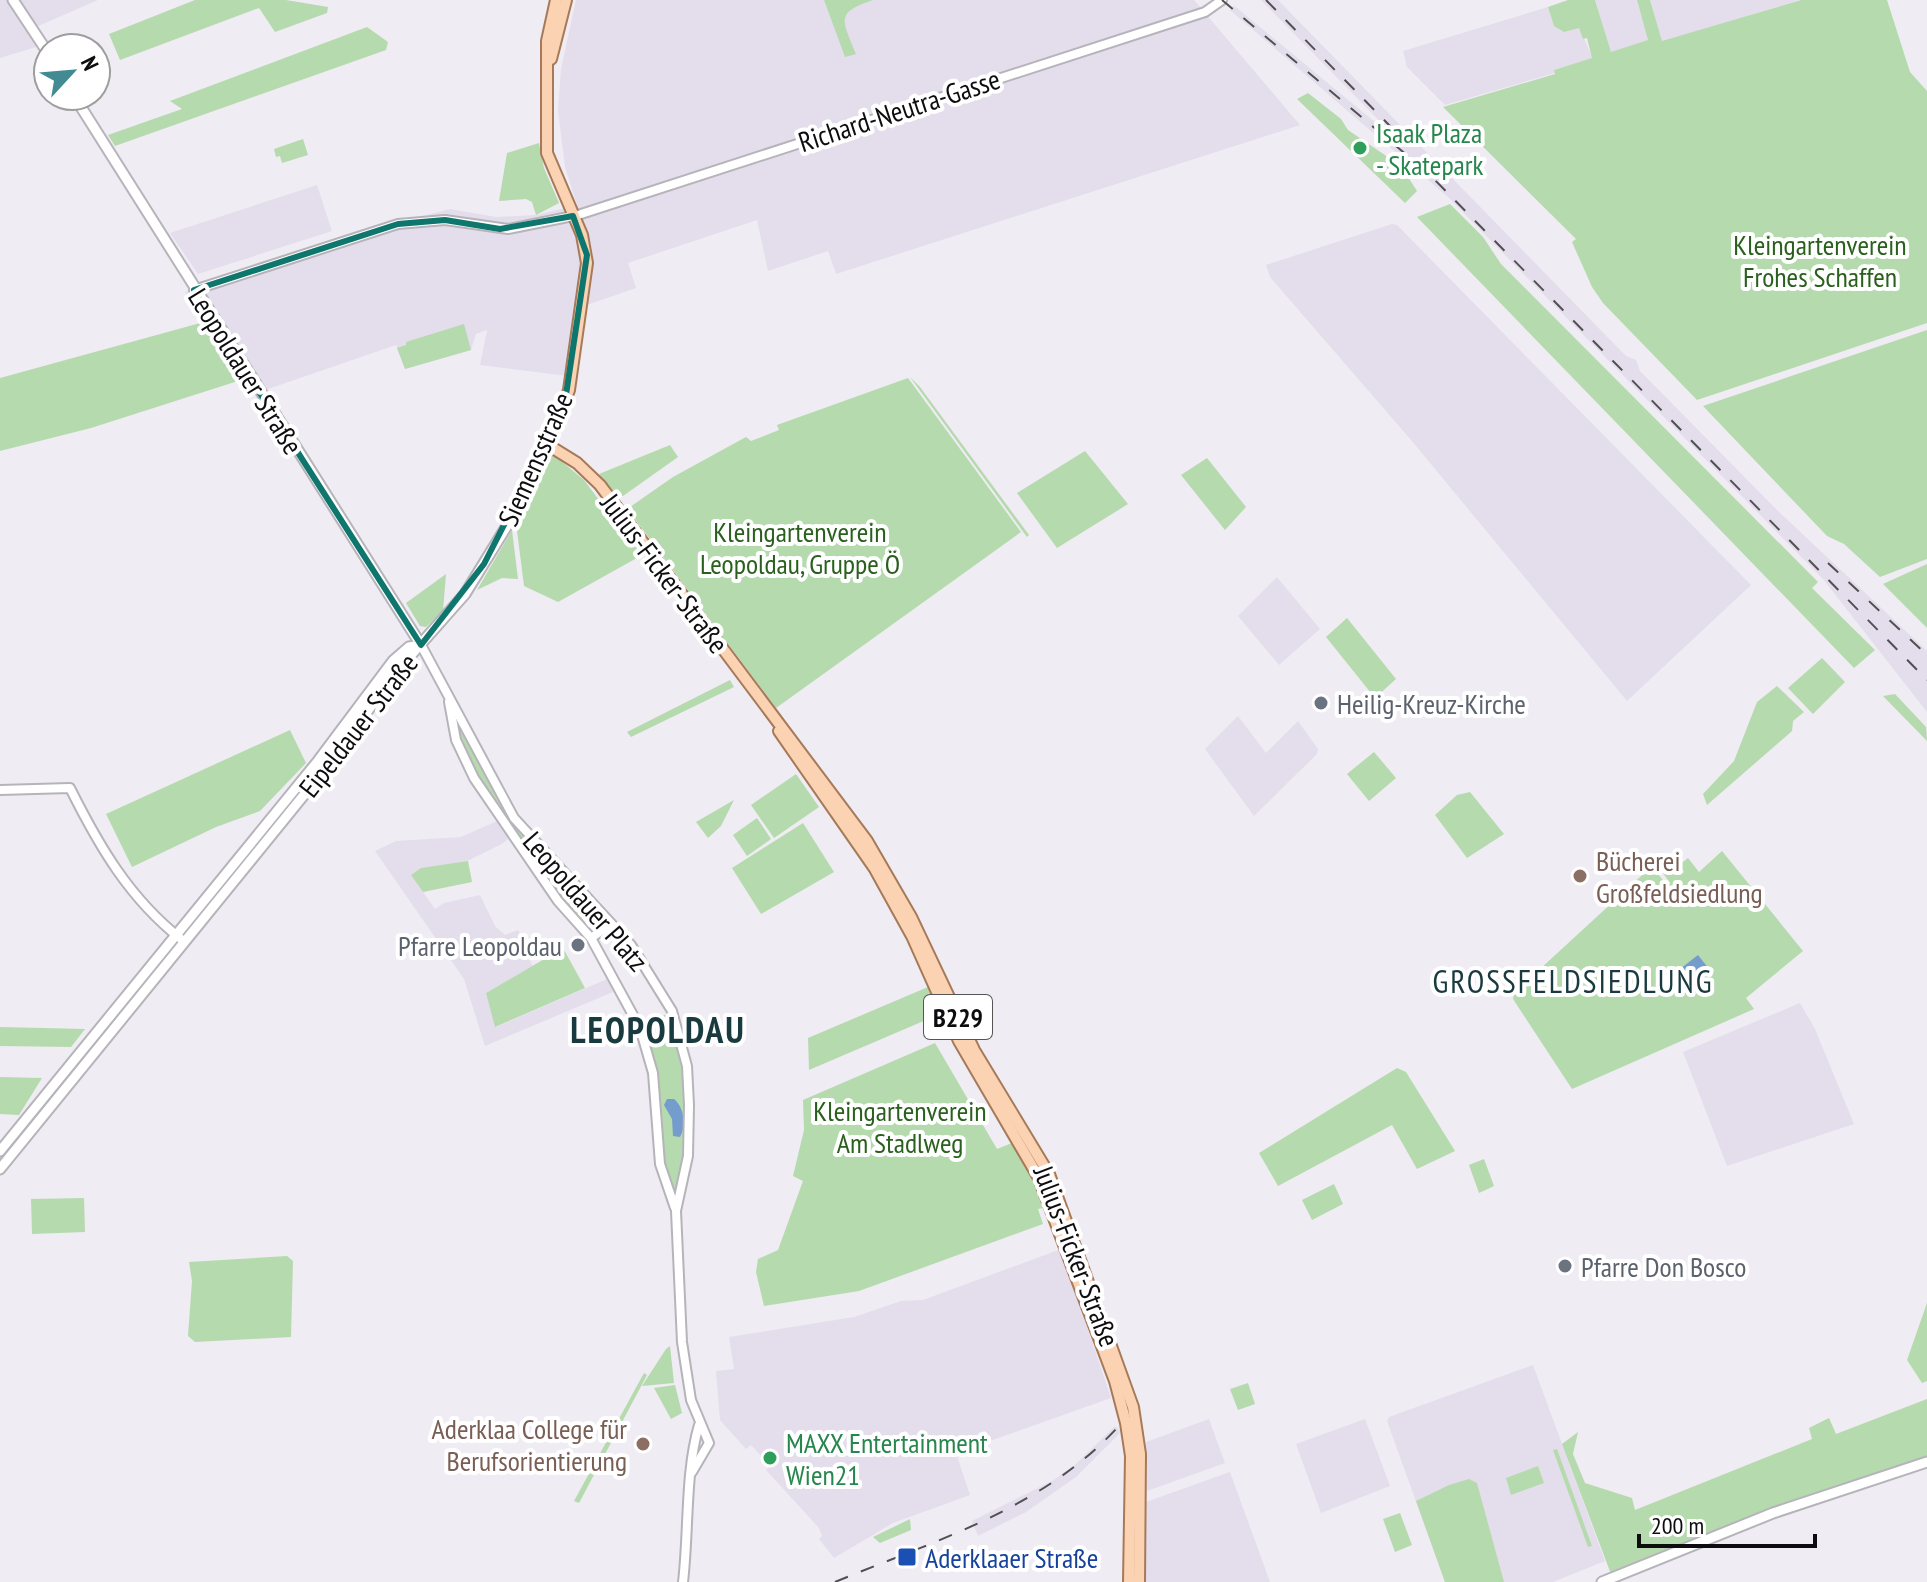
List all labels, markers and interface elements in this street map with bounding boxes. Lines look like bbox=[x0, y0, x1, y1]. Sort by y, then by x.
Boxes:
north arrow bbox=[32, 32, 112, 112]
text: N bbox=[75, 52, 105, 75]
street label: Richard-Neutra-Gasse bbox=[793, 60, 1005, 160]
place label: Isaak Plaza - Skatepark bbox=[1376, 114, 1483, 183]
marker: Isaak Plaza - Skatepark bbox=[1351, 139, 1369, 157]
park label: Kleingartenverein Frohes Schaffen bbox=[1733, 226, 1907, 295]
street label: Leopoldauer Straße bbox=[180, 281, 312, 461]
street label: Siemensstraße bbox=[489, 386, 581, 532]
street label: Julius-Ficker-Straße bbox=[592, 485, 737, 660]
park label: Kleingartenverein Leopoldau, Gruppe Ö bbox=[700, 513, 900, 582]
street label: Eipeldauer Straße bbox=[290, 646, 426, 804]
place label: Heilig-Kreuz-Kirche bbox=[1337, 685, 1526, 722]
marker: Heilig-Kreuz-Kirche bbox=[1312, 694, 1330, 712]
street label: Leopoldauer Platz bbox=[515, 823, 657, 979]
place label: Bücherei Großfeldsiedlung bbox=[1596, 842, 1763, 911]
marker: Bücherei Großfeldsiedlung bbox=[1571, 867, 1589, 885]
place label: Pfarre Leopoldau bbox=[398, 927, 562, 964]
marker: Pfarre Leopoldau bbox=[569, 936, 587, 954]
district label: GROSSFELDSIEDLUNG bbox=[1433, 960, 1713, 1002]
road number: B229 bbox=[924, 995, 992, 1039]
district label: LEOPOLDAU bbox=[570, 1006, 746, 1053]
park label: Kleingartenverein Am Stadlweg bbox=[813, 1092, 987, 1161]
street label: Julius-Ficker-Straße bbox=[1025, 1159, 1128, 1352]
place label: Pfarre Don Bosco bbox=[1581, 1248, 1746, 1285]
marker: Pfarre Don Bosco bbox=[1556, 1257, 1574, 1275]
place label: Aderklaa College für Berufsorientierung bbox=[432, 1410, 627, 1479]
place label: MAXX Entertainment Wien21 bbox=[786, 1424, 988, 1493]
marker: Aderklaa College für Berufsorientierung bbox=[634, 1435, 652, 1453]
marker: MAXX Entertainment Wien21 bbox=[761, 1449, 779, 1467]
scale bar bbox=[1639, 1498, 1815, 1548]
text: 200 m bbox=[1651, 1510, 1704, 1541]
place label: Aderklaaer Straße bbox=[925, 1539, 1098, 1576]
marker: Aderklaaer Straße bbox=[896, 1546, 918, 1568]

